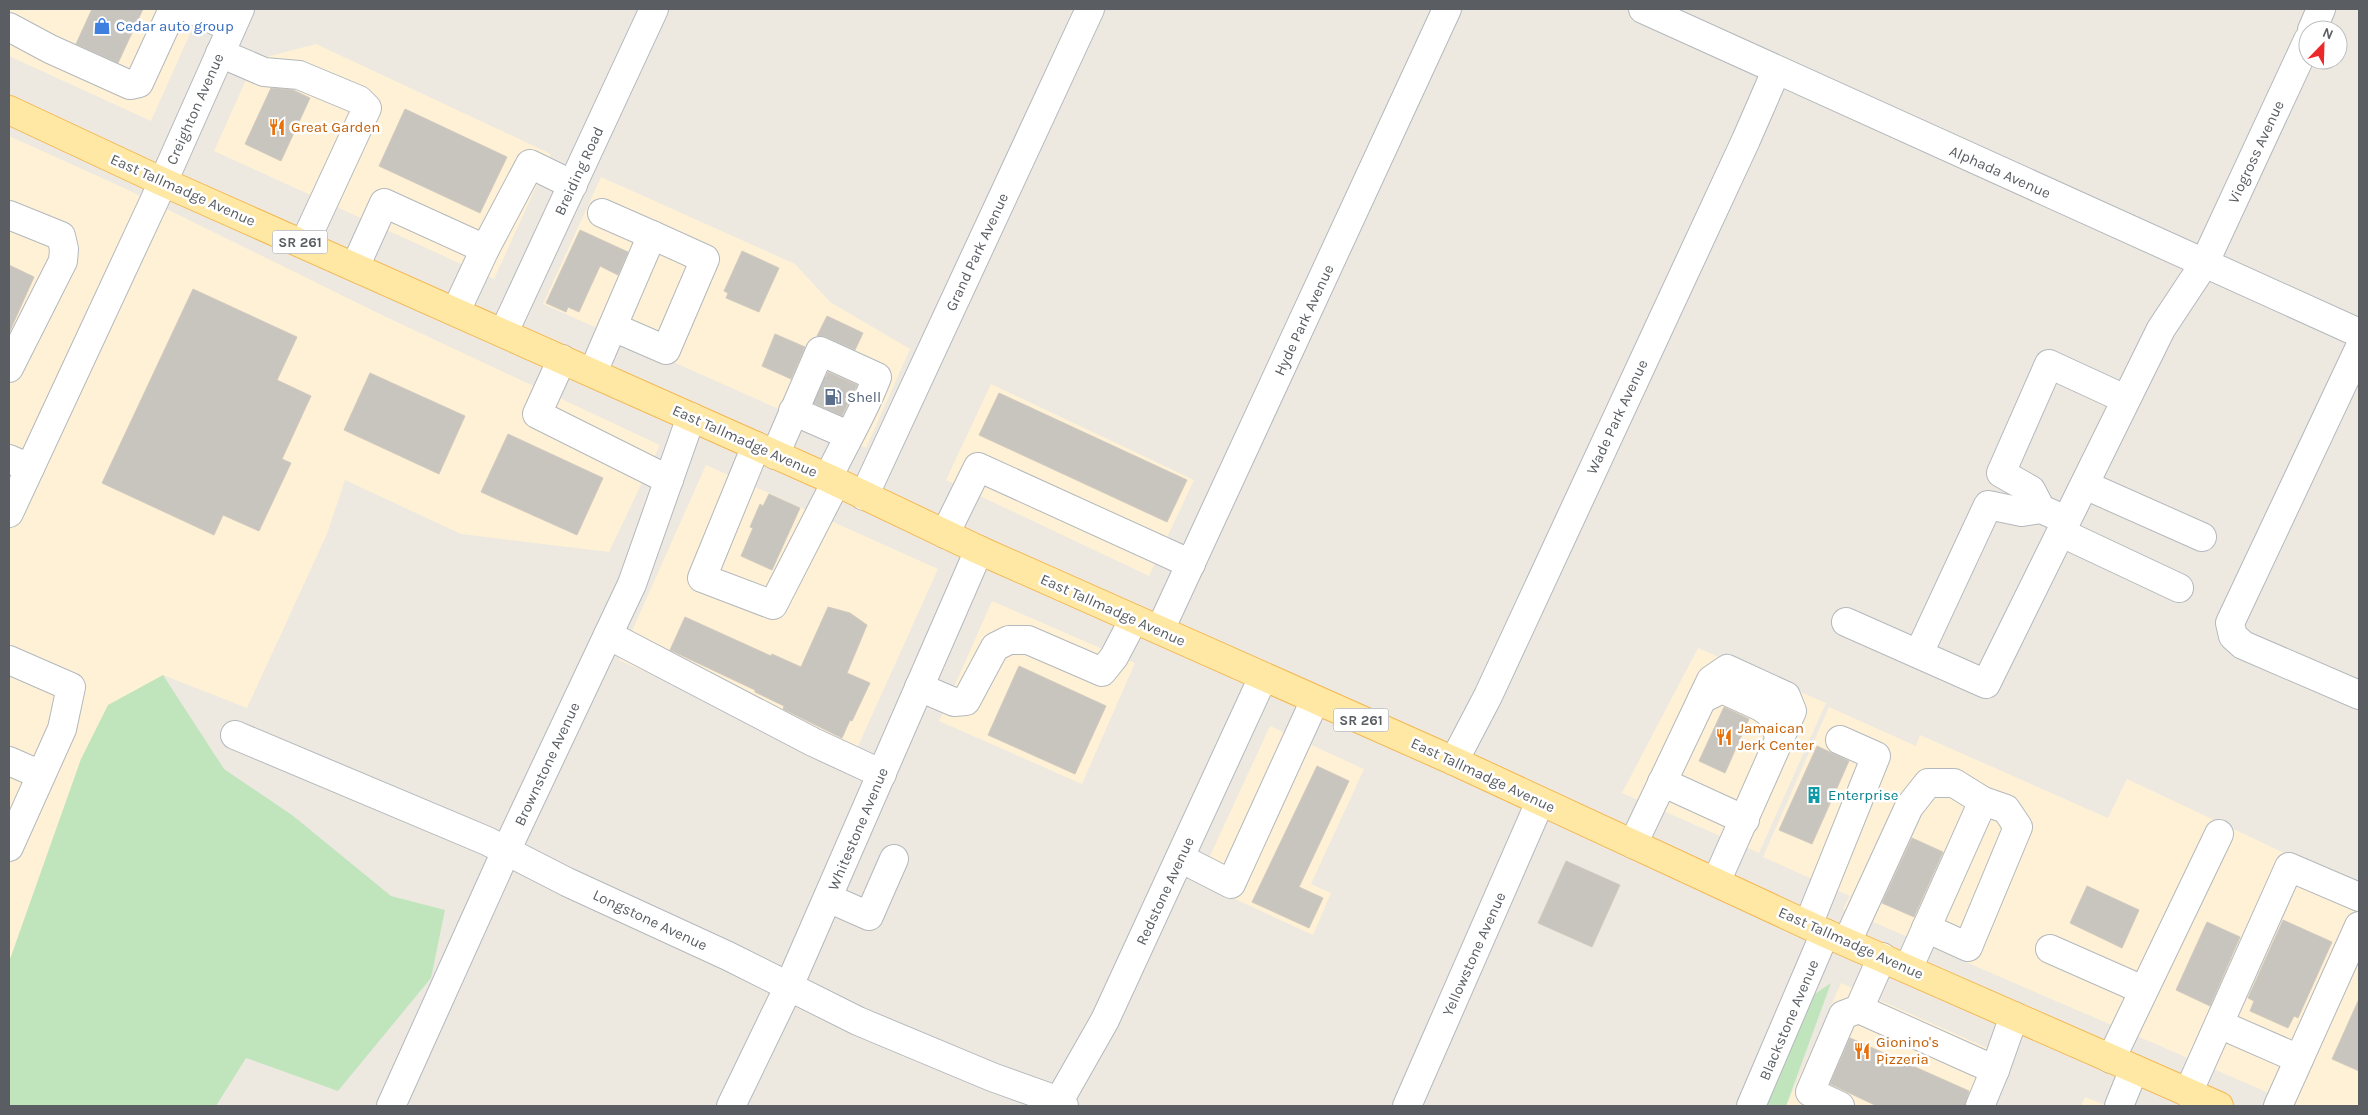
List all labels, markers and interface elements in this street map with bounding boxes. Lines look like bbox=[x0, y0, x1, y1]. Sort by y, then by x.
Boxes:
shop icon: Cedar auto group bbox=[92, 16, 112, 36]
place label: Cedar auto group bbox=[116, 17, 234, 35]
north arrow bbox=[2298, 20, 2348, 70]
text: N bbox=[2320, 24, 2336, 43]
street label: Creighton Avenue bbox=[162, 50, 228, 168]
street label: Viogross Avenue bbox=[2224, 97, 2288, 207]
restaurant icon: Great Garden bbox=[267, 117, 287, 137]
place label: Great Garden bbox=[291, 118, 380, 136]
street label: Breiding Road bbox=[551, 124, 607, 218]
street label: Alphada Avenue bbox=[1947, 142, 2053, 202]
street label: East Tallmadge Avenue bbox=[108, 150, 258, 230]
street label: Grand Park Avenue bbox=[942, 190, 1012, 314]
road number: SR 261 bbox=[272, 230, 328, 253]
street label: Hyde Park Avenue bbox=[1270, 262, 1338, 378]
street label: Wade Park Avenue bbox=[1582, 357, 1652, 477]
fuel station icon: Shell bbox=[823, 387, 843, 407]
place label: Shell bbox=[847, 388, 881, 406]
street label: East Tallmadge Avenue bbox=[670, 401, 820, 481]
street label: East Tallmadge Avenue bbox=[1038, 570, 1188, 650]
street label: Brownstone Avenue bbox=[510, 699, 584, 829]
road number: SR 261 bbox=[1334, 708, 1388, 732]
place label: Jamaican Jerk Center bbox=[1738, 719, 1814, 754]
restaurant icon: Jamaican Jerk Center bbox=[1714, 727, 1734, 747]
street label: East Tallmadge Avenue bbox=[1408, 734, 1558, 816]
street label: Whitestone Avenue bbox=[824, 765, 892, 893]
building icon: Enterprise bbox=[1804, 785, 1824, 805]
place label: Enterprise bbox=[1828, 786, 1899, 804]
street label: Redstone Avenue bbox=[1132, 834, 1198, 948]
street label: Longstone Avenue bbox=[590, 886, 710, 954]
street label: Yellowstone Avenue bbox=[1439, 889, 1509, 1019]
street label: East Tallmadge Avenue bbox=[1776, 903, 1926, 983]
street label: Blackstone Avenue bbox=[1755, 957, 1823, 1083]
place label: Gionino's Pizzeria bbox=[1876, 1033, 1939, 1068]
restaurant icon: Gionino's Pizzeria bbox=[1852, 1041, 1872, 1061]

